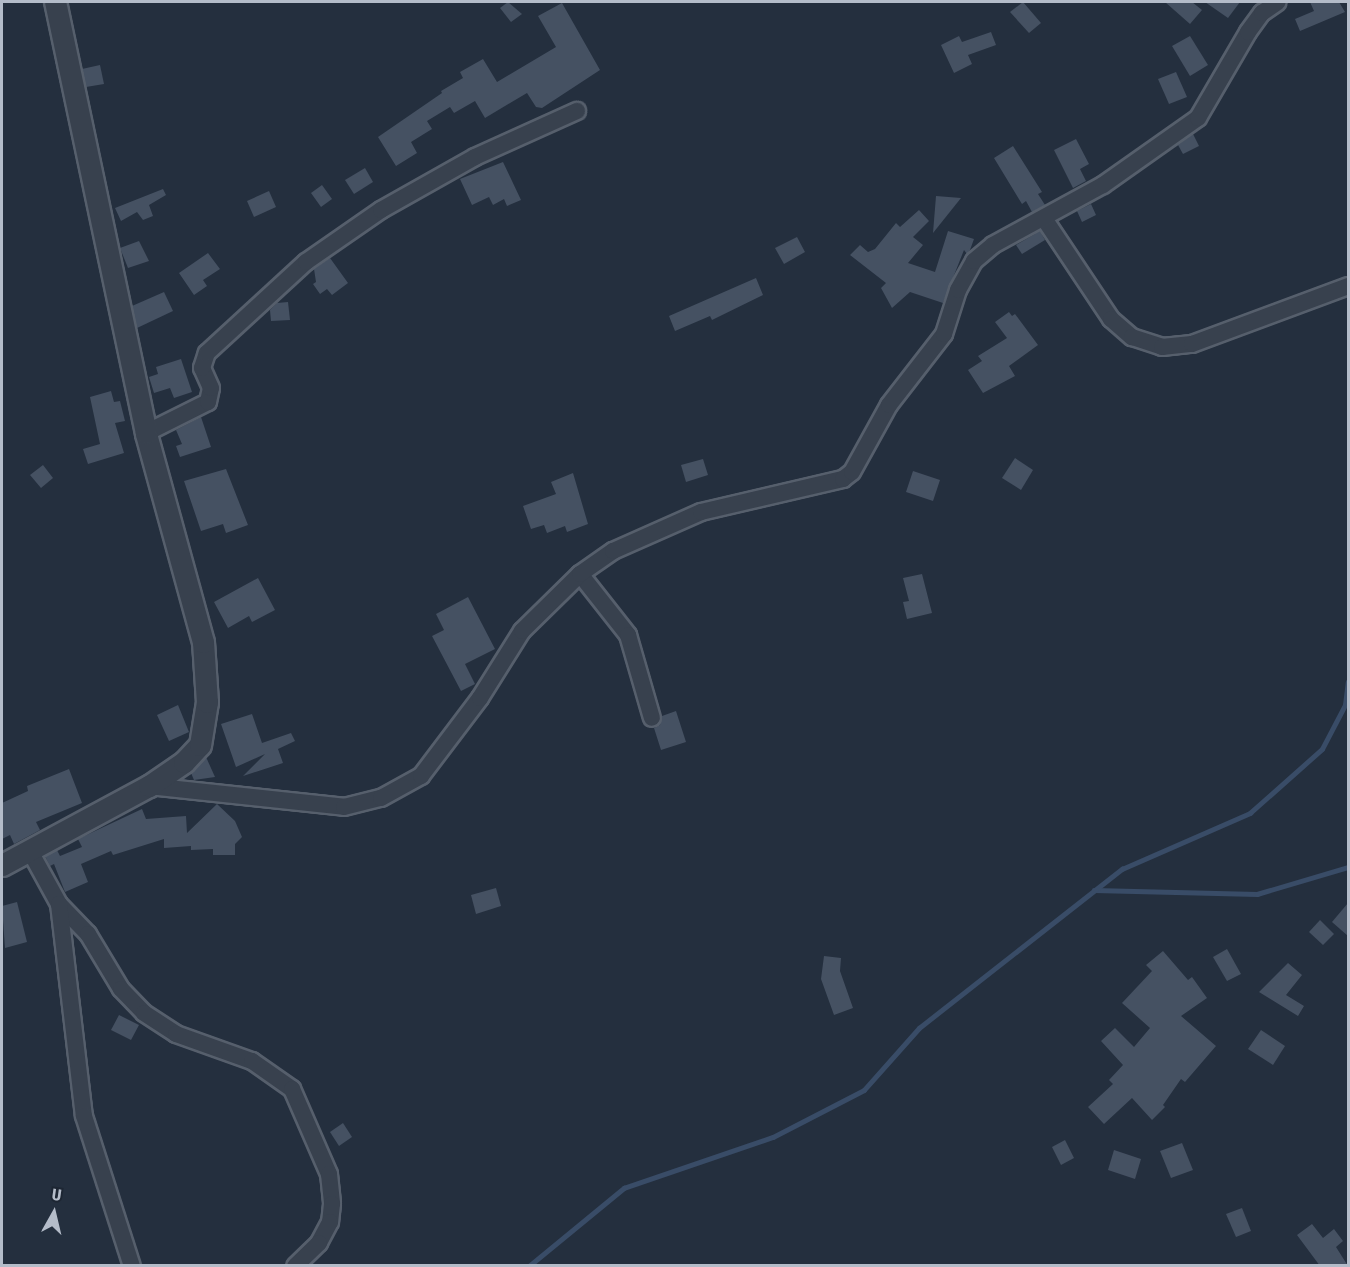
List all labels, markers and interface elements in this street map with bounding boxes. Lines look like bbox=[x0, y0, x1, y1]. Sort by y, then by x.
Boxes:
north arrow bbox=[24, 1183, 84, 1243]
text: U bbox=[51, 1185, 63, 1205]

